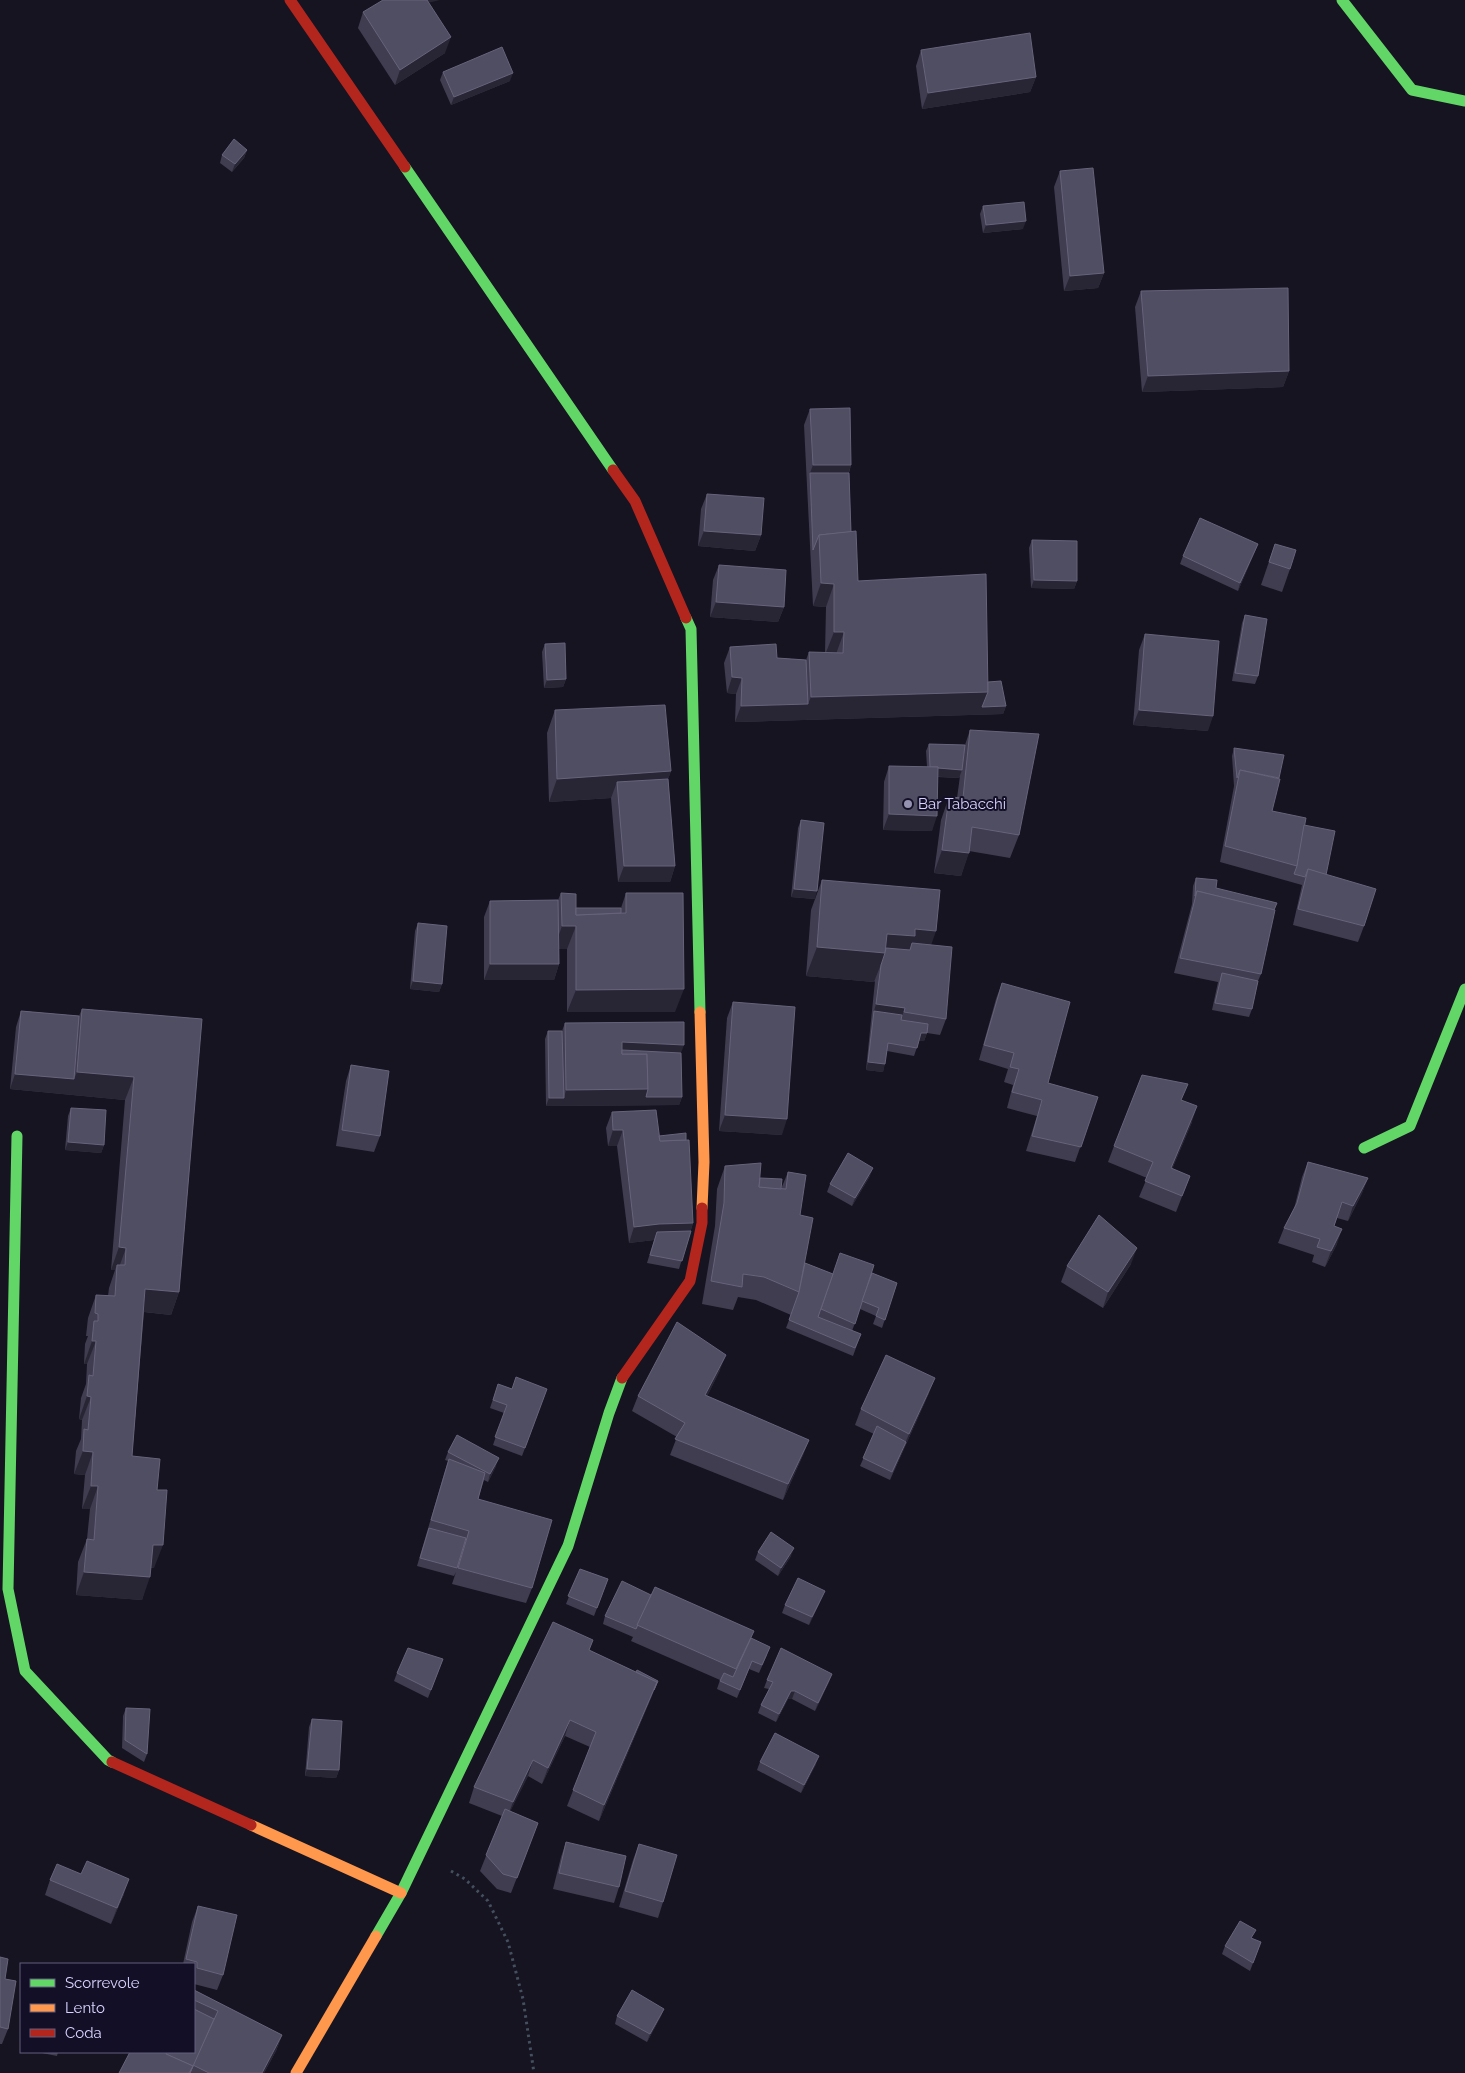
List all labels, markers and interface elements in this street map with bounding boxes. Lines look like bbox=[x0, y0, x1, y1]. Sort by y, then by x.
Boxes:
place label: Bar Tabacchi bbox=[918, 795, 1006, 813]
marker: Bar Tabacchi bbox=[902, 798, 914, 810]
legend bbox=[20, 1963, 195, 2053]
text: Scorrevole bbox=[65, 1974, 140, 1992]
text: Lento bbox=[65, 1999, 105, 2017]
text: Coda bbox=[65, 2024, 102, 2042]

